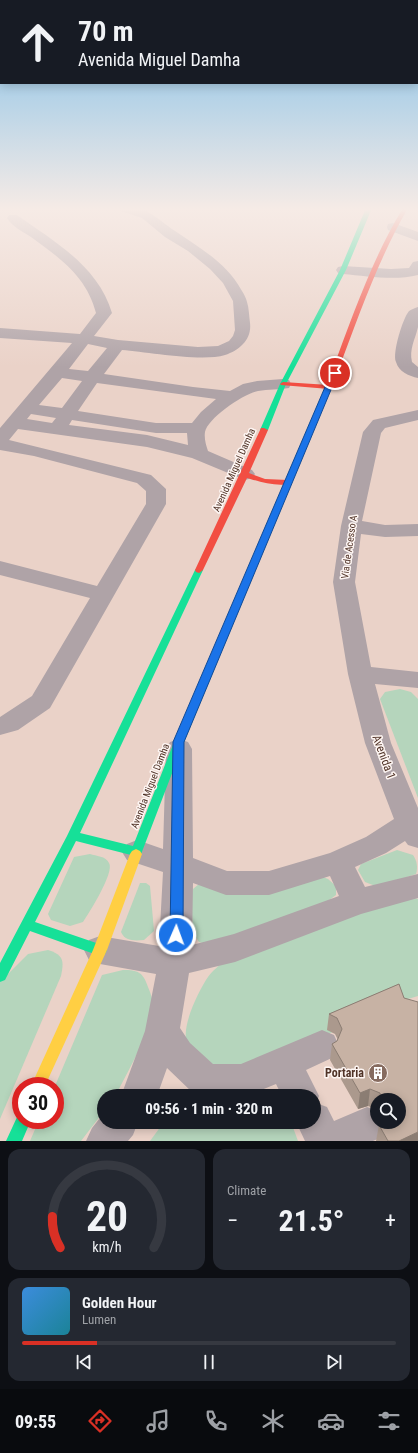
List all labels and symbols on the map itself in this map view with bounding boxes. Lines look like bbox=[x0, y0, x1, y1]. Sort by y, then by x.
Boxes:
pin bbox=[318, 356, 352, 390]
street label: Avenida Miguel Damha bbox=[211, 426, 257, 513]
street label: Via de Acesso A bbox=[339, 514, 359, 580]
street label: Avenida 1 bbox=[370, 733, 398, 781]
street label: Avenida Miguel Damha bbox=[129, 742, 171, 830]
position arrow bbox=[155, 914, 197, 956]
building icon: Portaria bbox=[367, 1062, 389, 1084]
place label: Portaria bbox=[325, 1066, 364, 1080]
speed limit sign: 30 bbox=[12, 1077, 64, 1129]

